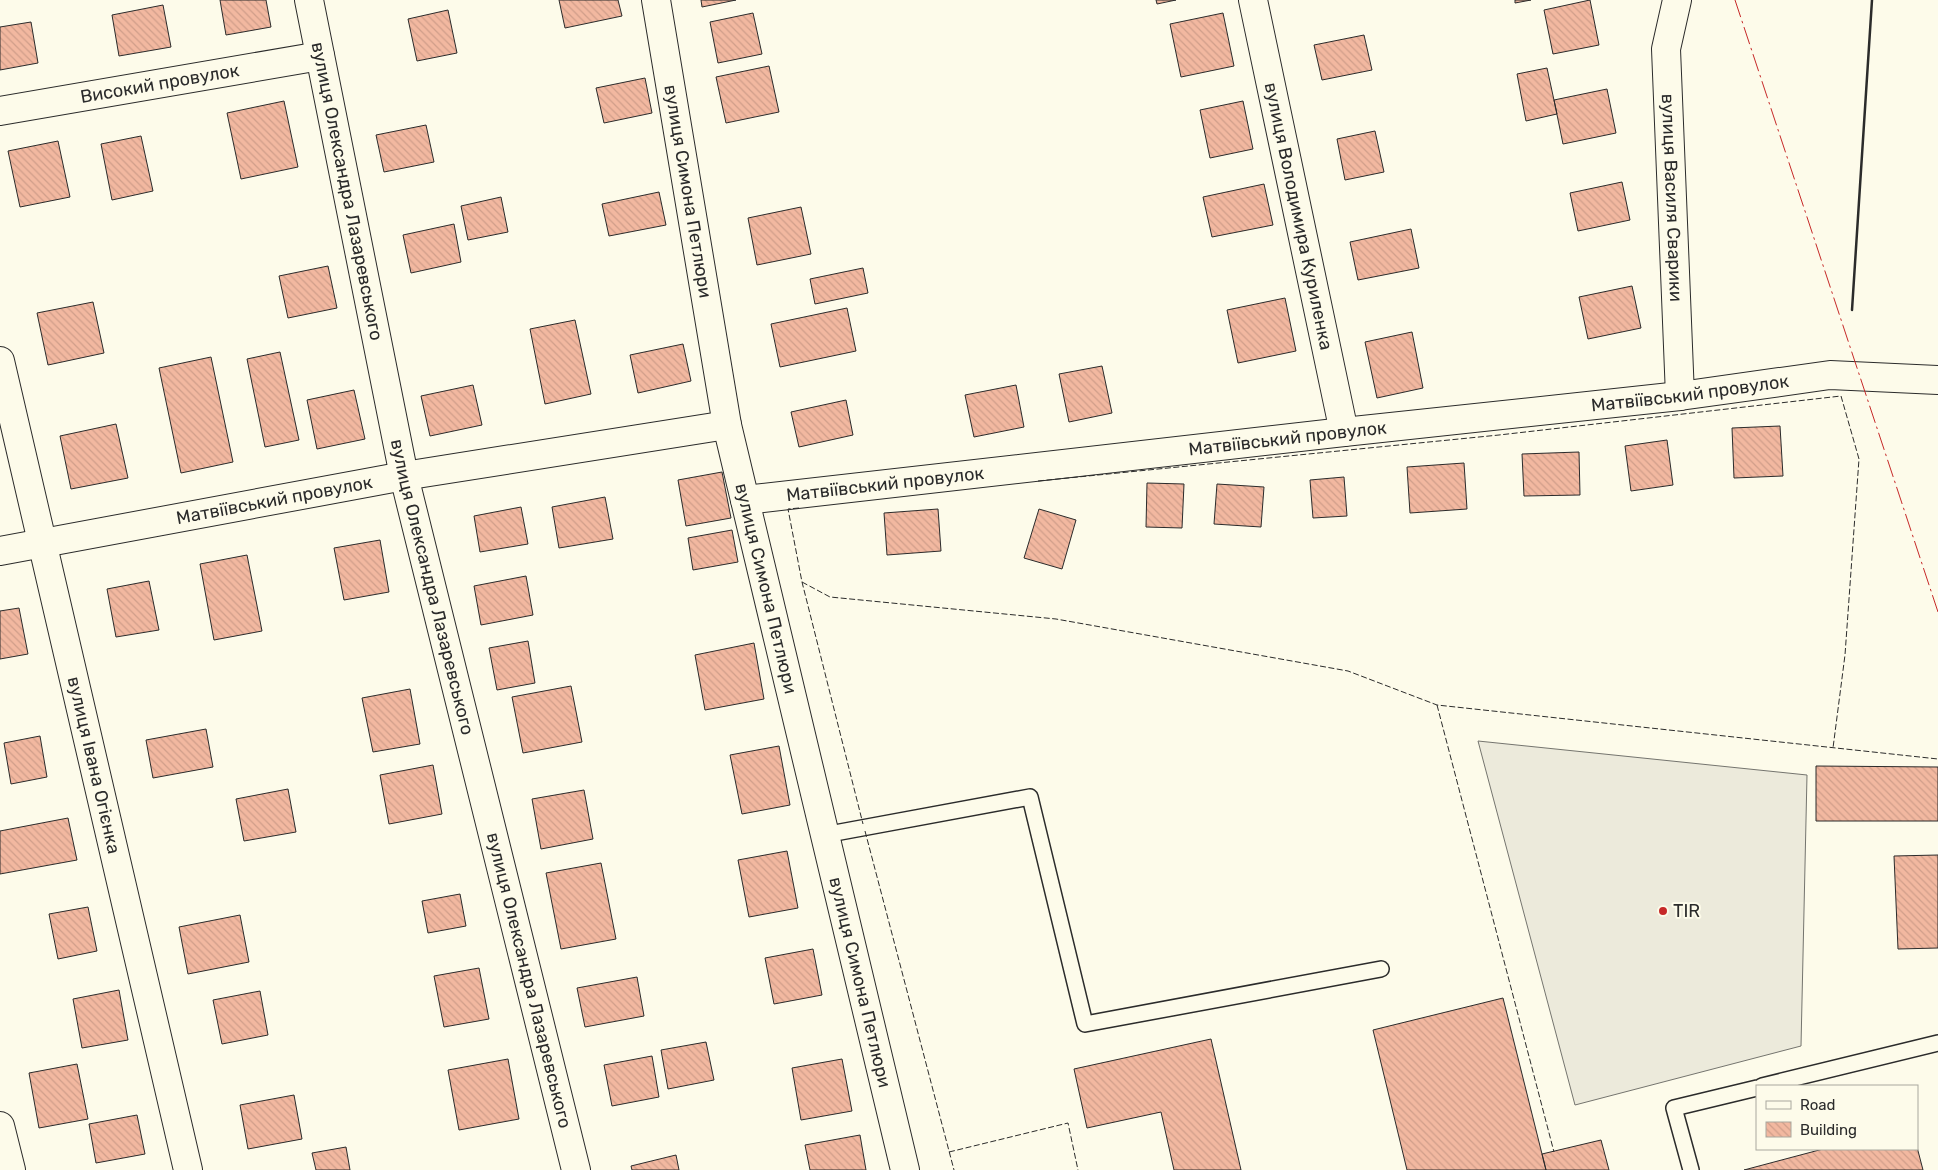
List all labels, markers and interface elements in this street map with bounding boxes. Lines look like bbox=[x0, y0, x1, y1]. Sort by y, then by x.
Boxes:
street label: вулиця Олександра Лазаревського bbox=[307, 40, 388, 342]
street label: Високий провулок bbox=[79, 59, 241, 108]
street label: вулиця Володимира Куриленка bbox=[1260, 81, 1337, 352]
street label: вулиця Симона Петлюри bbox=[659, 83, 717, 300]
street label: вулиця Василя Сварики bbox=[1657, 93, 1687, 302]
street label: Матвіївський провулок bbox=[1590, 370, 1791, 416]
street label: Матвіївський провулок bbox=[1187, 416, 1388, 461]
street label: вулиця Олександра Лазаревського bbox=[386, 437, 479, 737]
street label: Матвіївський провулок bbox=[785, 462, 986, 506]
street label: Матвіївський провулок bbox=[174, 471, 374, 529]
street label: вулиця Симона Петлюри bbox=[730, 481, 802, 696]
street label: вулиця Івана Огієнка bbox=[63, 674, 125, 856]
street label: вулиця Олександра Лазаревського bbox=[482, 830, 576, 1130]
street label: вулиця Симона Петлюри bbox=[824, 875, 896, 1090]
place label: TIR bbox=[1673, 900, 1700, 922]
marker: TIR bbox=[1657, 905, 1669, 917]
legend bbox=[1756, 1085, 1918, 1150]
text: Road bbox=[1800, 1096, 1836, 1114]
text: Building bbox=[1800, 1121, 1857, 1139]

